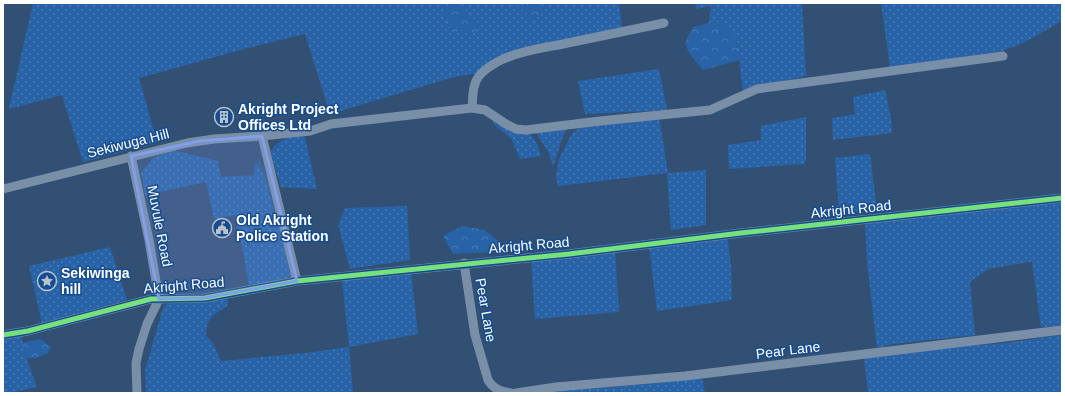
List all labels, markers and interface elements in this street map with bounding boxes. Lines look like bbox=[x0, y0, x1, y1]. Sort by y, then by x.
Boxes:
place label: Akright Project Offices Ltd bbox=[238, 101, 339, 133]
building icon: Akright Project Offices Ltd bbox=[213, 106, 235, 128]
street label: Sekiwuga Hill bbox=[85, 125, 171, 161]
street label: Muvule Road bbox=[144, 184, 176, 268]
street label: Akright Road bbox=[810, 197, 892, 221]
place label: Old Akright Police Station bbox=[236, 212, 329, 244]
public building icon: Old Akright Police Station bbox=[211, 217, 233, 239]
street label: Akright Road bbox=[488, 234, 570, 256]
place label: Sekiwinga hill bbox=[61, 265, 130, 297]
place icon: Sekiwinga hill bbox=[36, 270, 58, 292]
street label: Akright Road bbox=[143, 274, 225, 296]
street label: Pear Lane bbox=[473, 277, 500, 343]
street label: Pear Lane bbox=[755, 338, 821, 362]

